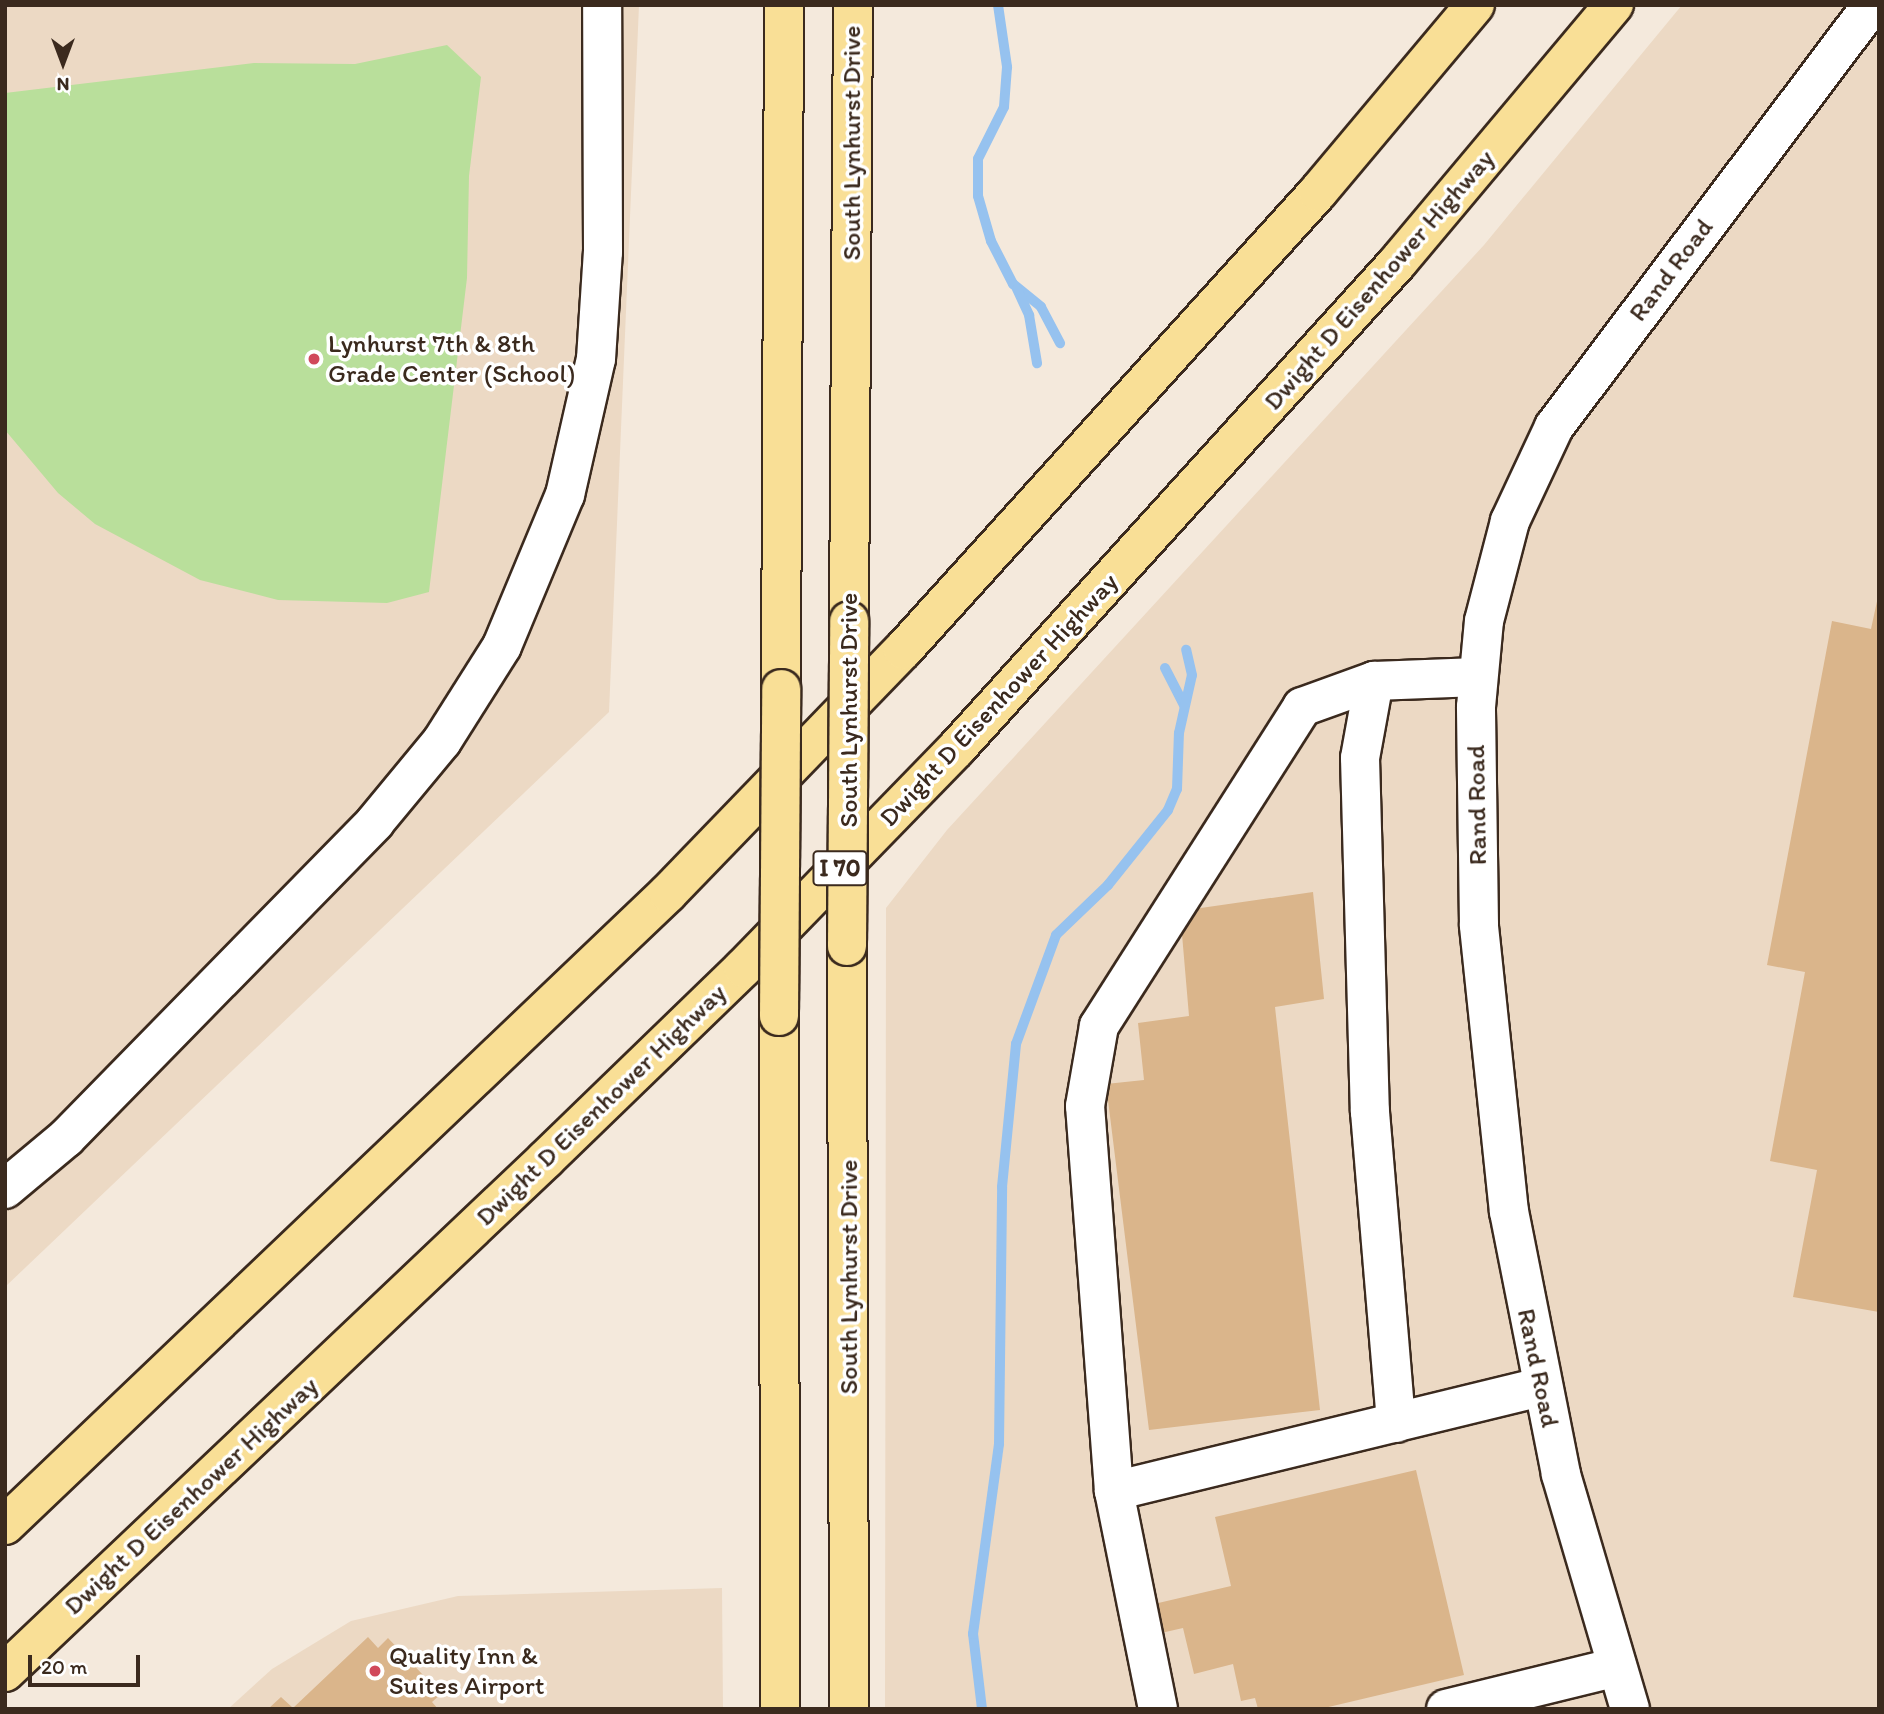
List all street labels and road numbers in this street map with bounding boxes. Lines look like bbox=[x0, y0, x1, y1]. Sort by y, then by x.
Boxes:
street label: South Lynhurst Drive bbox=[836, 26, 868, 260]
street label: Dwight D Eisenhower Highway bbox=[1258, 144, 1500, 416]
street label: Rand Road bbox=[1623, 213, 1719, 327]
street label: Dwight D Eisenhower Highway bbox=[874, 568, 1124, 832]
street label: South Lynhurst Drive bbox=[833, 593, 865, 827]
street label: Rand Road bbox=[1460, 745, 1494, 865]
road number: I 70 bbox=[812, 848, 868, 888]
street label: Dwight D Eisenhower Highway bbox=[470, 978, 732, 1232]
street label: South Lynhurst Drive bbox=[833, 1160, 865, 1394]
street label: Rand Road bbox=[1510, 1306, 1566, 1430]
street label: Dwight D Eisenhower Highway bbox=[59, 1371, 323, 1621]

